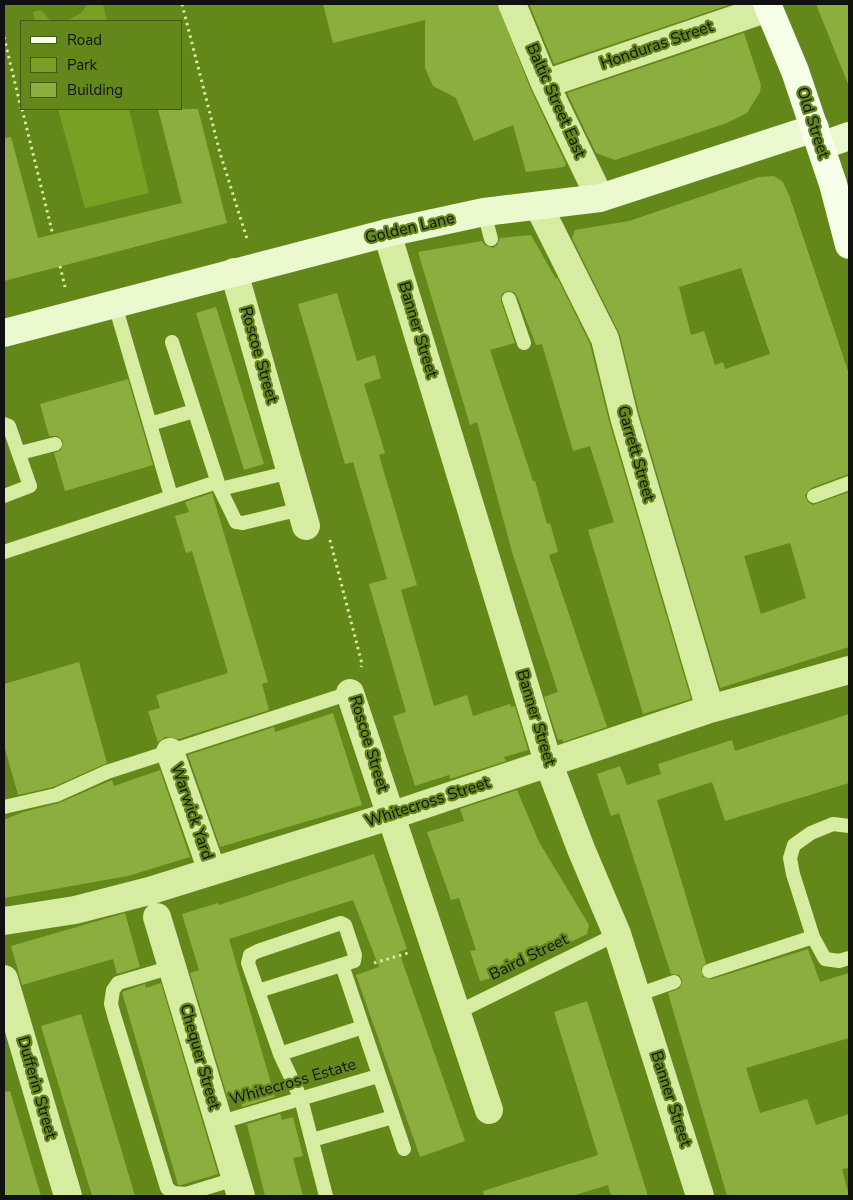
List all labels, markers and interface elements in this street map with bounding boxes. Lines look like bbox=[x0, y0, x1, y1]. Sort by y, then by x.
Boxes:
street label: Honduras Street bbox=[598, 18, 716, 74]
legend bbox=[20, 20, 182, 110]
text: Road bbox=[67, 30, 102, 50]
street label: Baltic Street East bbox=[521, 41, 589, 161]
text: Park bbox=[67, 55, 97, 75]
text: Building bbox=[67, 80, 123, 100]
street label: Old Street bbox=[791, 85, 833, 161]
street label: Golden Lane bbox=[364, 209, 456, 249]
street label: Banner Street bbox=[393, 280, 441, 380]
street label: Roscoe Street bbox=[235, 305, 281, 405]
street label: Garrett Street bbox=[612, 404, 658, 504]
street label: Banner Street bbox=[511, 668, 559, 768]
street label: Roscoe Street bbox=[344, 694, 392, 794]
street label: Warwick Yard bbox=[166, 762, 216, 862]
street label: Whitecross Street bbox=[363, 774, 493, 832]
street label: Baird Street bbox=[486, 931, 572, 985]
street label: Chequer Street bbox=[175, 1002, 223, 1112]
street label: Dufferin Street bbox=[12, 1034, 60, 1142]
street label: Banner Street bbox=[645, 1049, 695, 1149]
street label: Whitecross Estate bbox=[227, 1056, 359, 1110]

